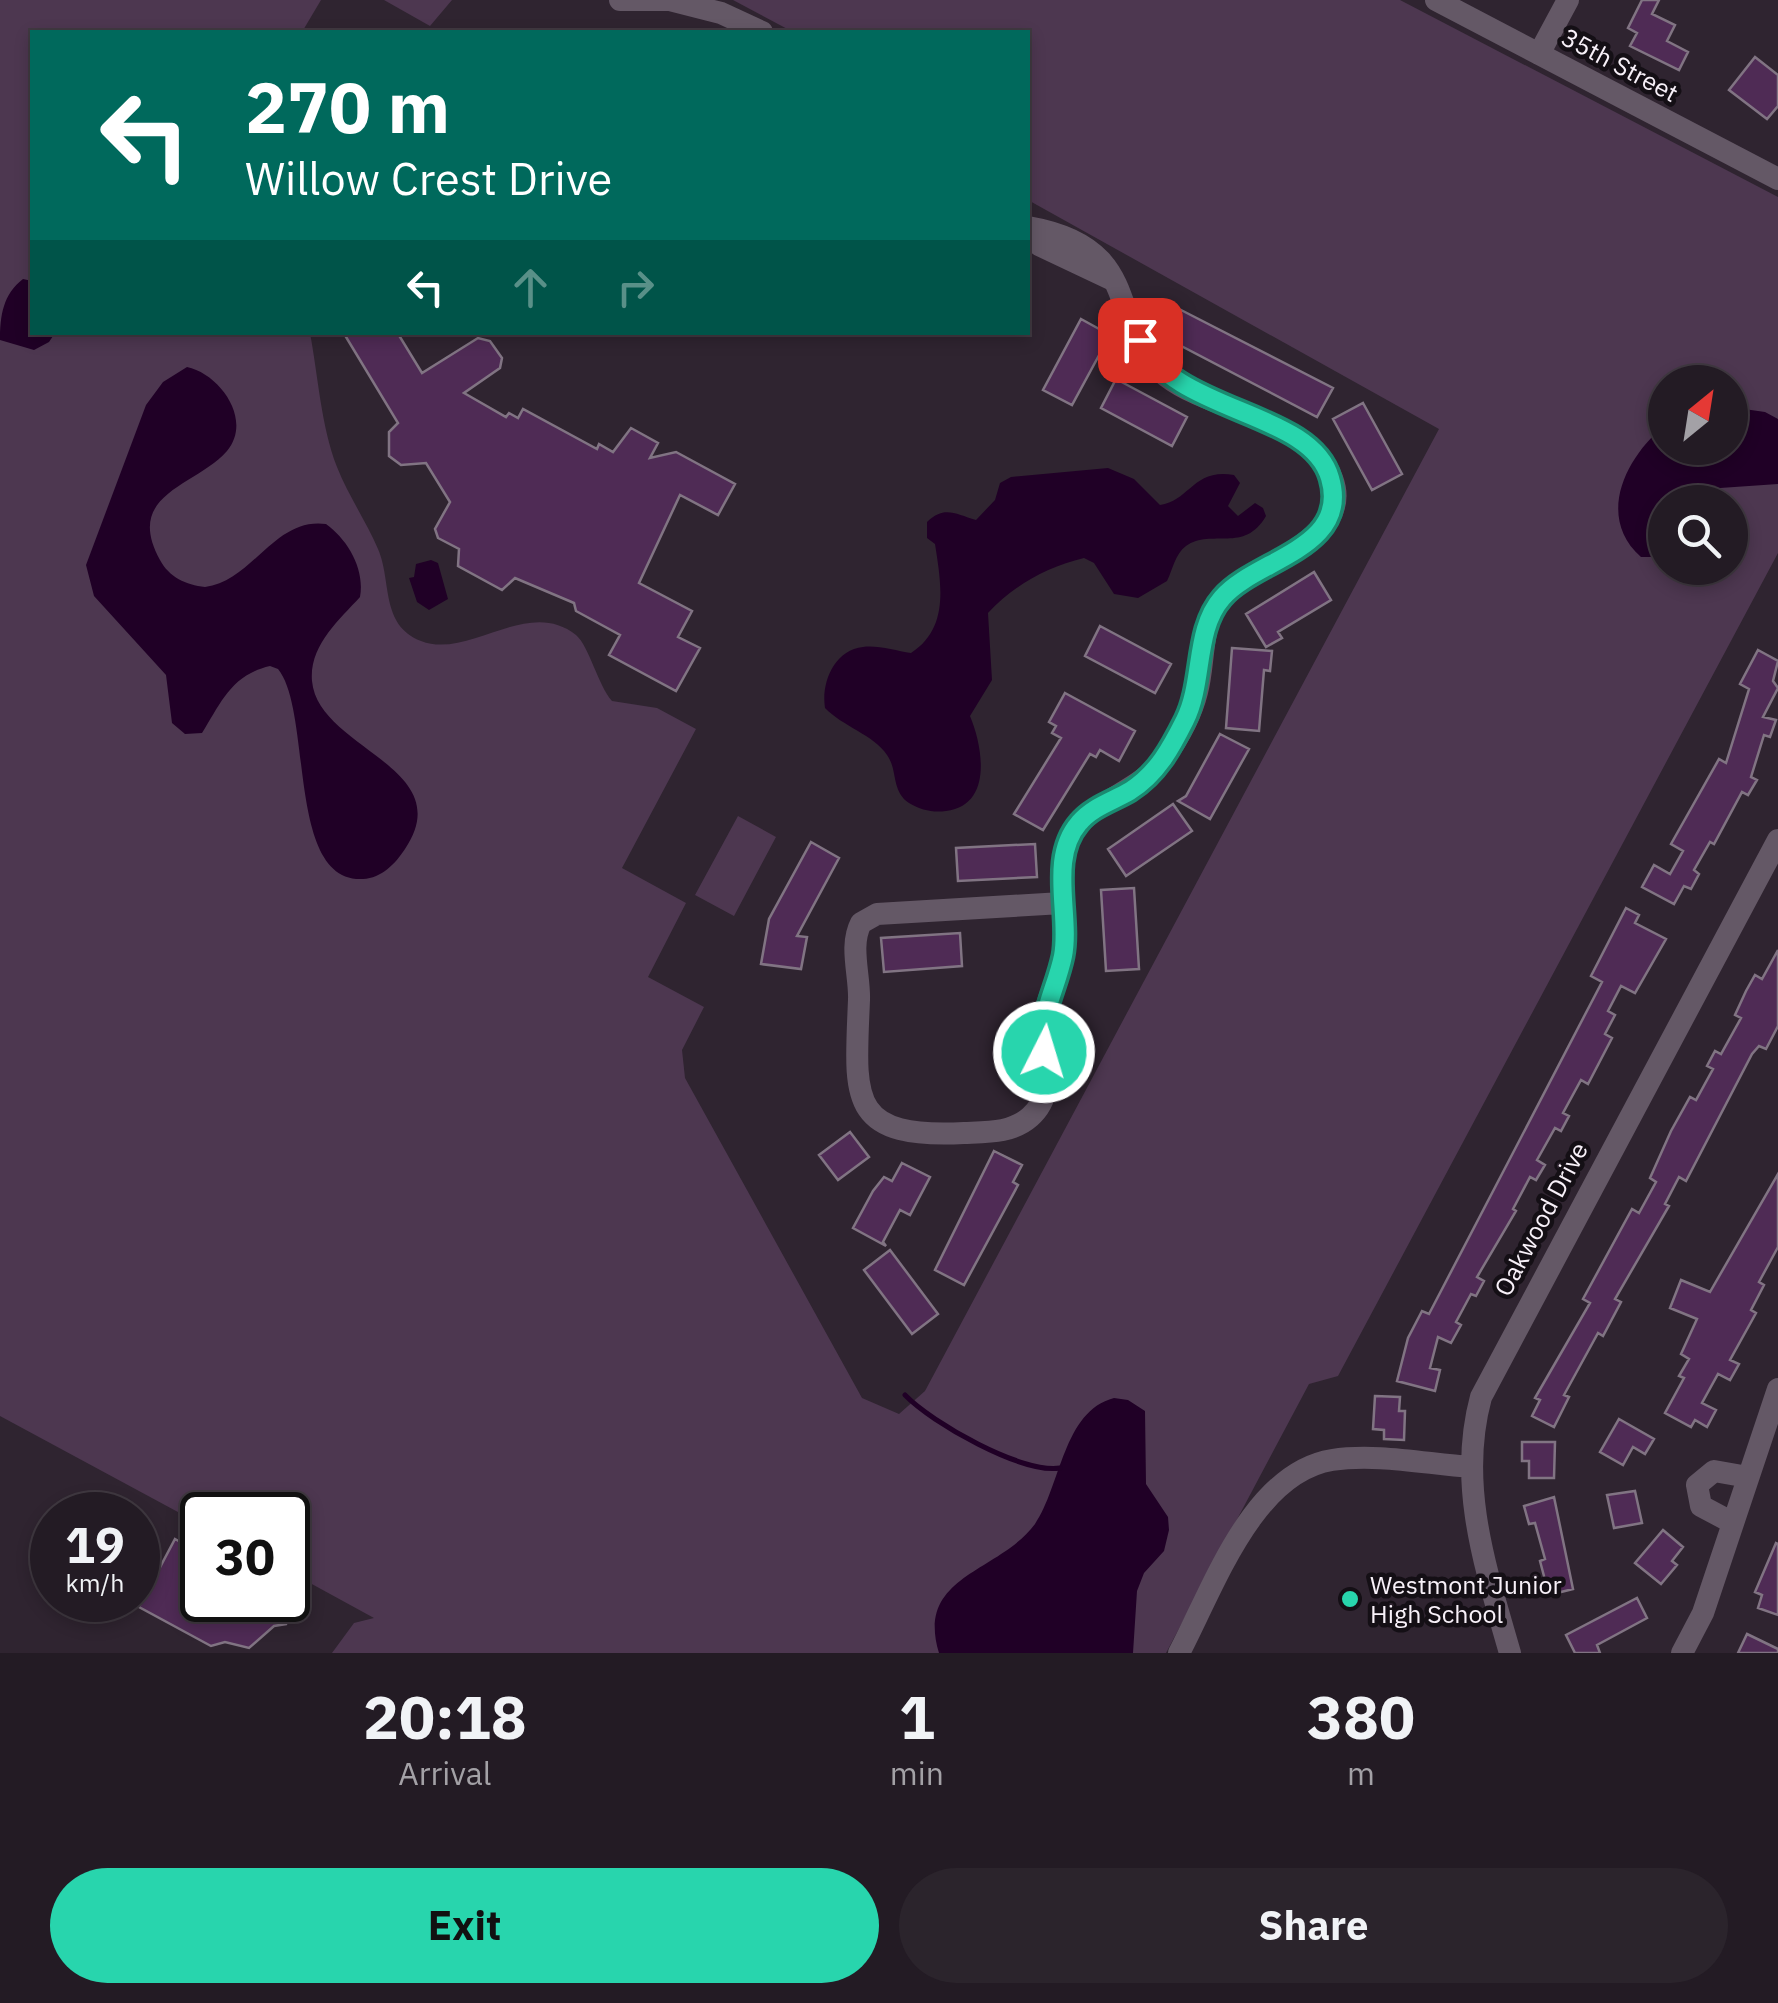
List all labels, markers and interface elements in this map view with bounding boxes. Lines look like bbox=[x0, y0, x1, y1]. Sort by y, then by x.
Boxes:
street label: 35th Street bbox=[1556, 20, 1684, 109]
text: 270 m bbox=[245, 61, 450, 152]
icon: left bbox=[80, 70, 210, 200]
text: Willow Crest Drive bbox=[245, 149, 612, 207]
icon: left bbox=[398, 260, 453, 315]
icon: ahead bbox=[503, 260, 558, 315]
icon: right bbox=[608, 260, 663, 315]
pin bbox=[1098, 298, 1183, 383]
icon: arrive bbox=[1113, 313, 1168, 368]
north arrow bbox=[1648, 365, 1748, 465]
map controls bbox=[1648, 365, 1748, 585]
button: search bbox=[1648, 485, 1748, 585]
position arrow bbox=[992, 1000, 1096, 1104]
street label: Oakwood Drive bbox=[1486, 1136, 1595, 1301]
speed limit sign: 30 bbox=[180, 1492, 310, 1622]
text: 19 bbox=[65, 1512, 125, 1577]
text: km/h bbox=[66, 1566, 124, 1599]
place label: Westmont Junior High School bbox=[1370, 1568, 1562, 1630]
marker: Westmont Junior High School bbox=[1339, 1588, 1361, 1610]
text: 20:18 bbox=[363, 1677, 527, 1756]
text: 1 bbox=[899, 1677, 935, 1756]
text: 380 bbox=[1307, 1677, 1415, 1756]
text: Arrival bbox=[398, 1752, 492, 1794]
text: min bbox=[890, 1752, 944, 1794]
text: m bbox=[1347, 1752, 1375, 1794]
button: Exit bbox=[50, 1868, 879, 1983]
button: Share bbox=[899, 1868, 1728, 1983]

